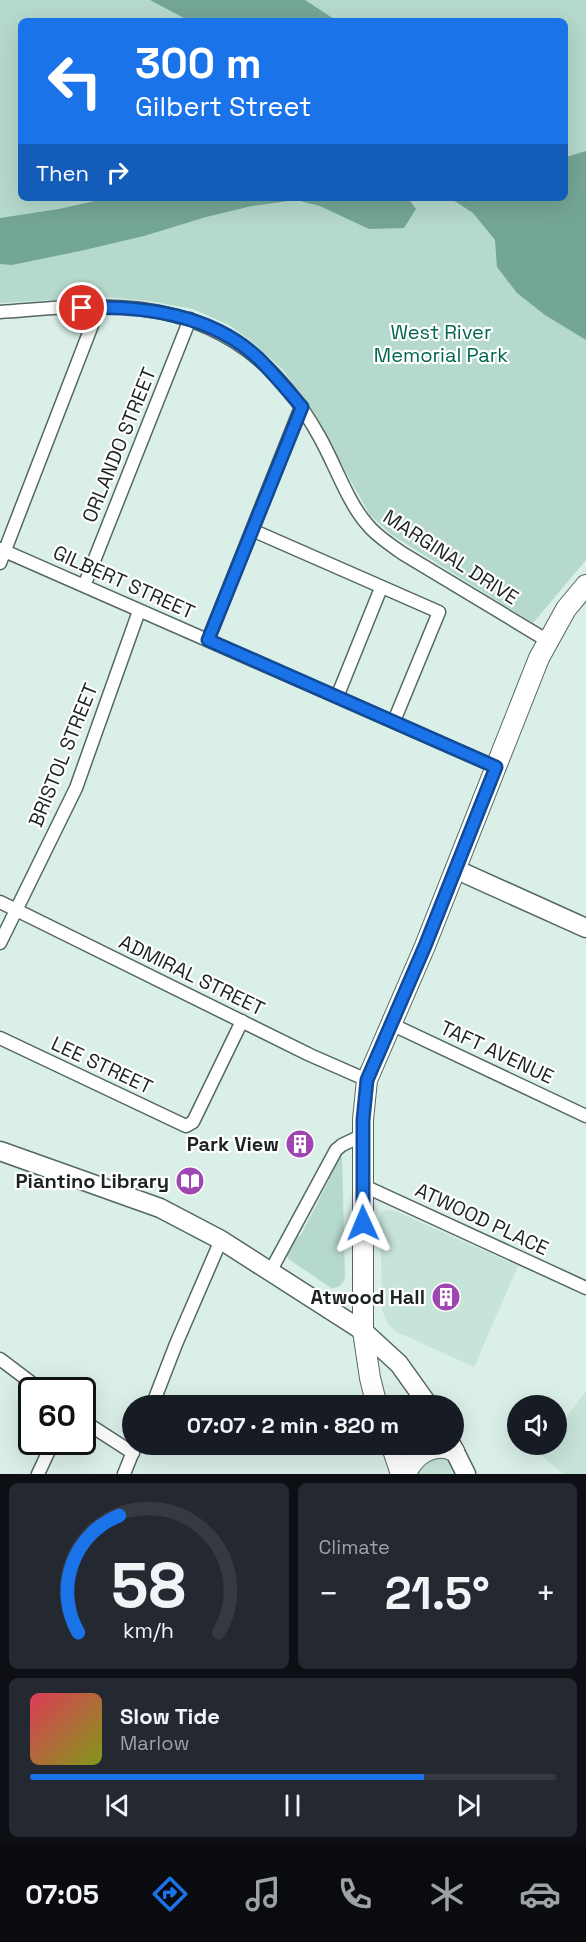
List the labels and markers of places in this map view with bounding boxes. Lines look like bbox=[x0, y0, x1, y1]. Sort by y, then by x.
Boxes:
pin bbox=[56, 282, 107, 333]
building icon: Park View bbox=[284, 1128, 316, 1160]
place label: Park View bbox=[187, 1131, 279, 1157]
library icon: Piantino Library bbox=[174, 1165, 206, 1197]
place label: Piantino Library bbox=[16, 1168, 169, 1194]
building icon: Atwood Hall bbox=[430, 1281, 462, 1313]
place label: Atwood Hall bbox=[310, 1284, 425, 1310]

